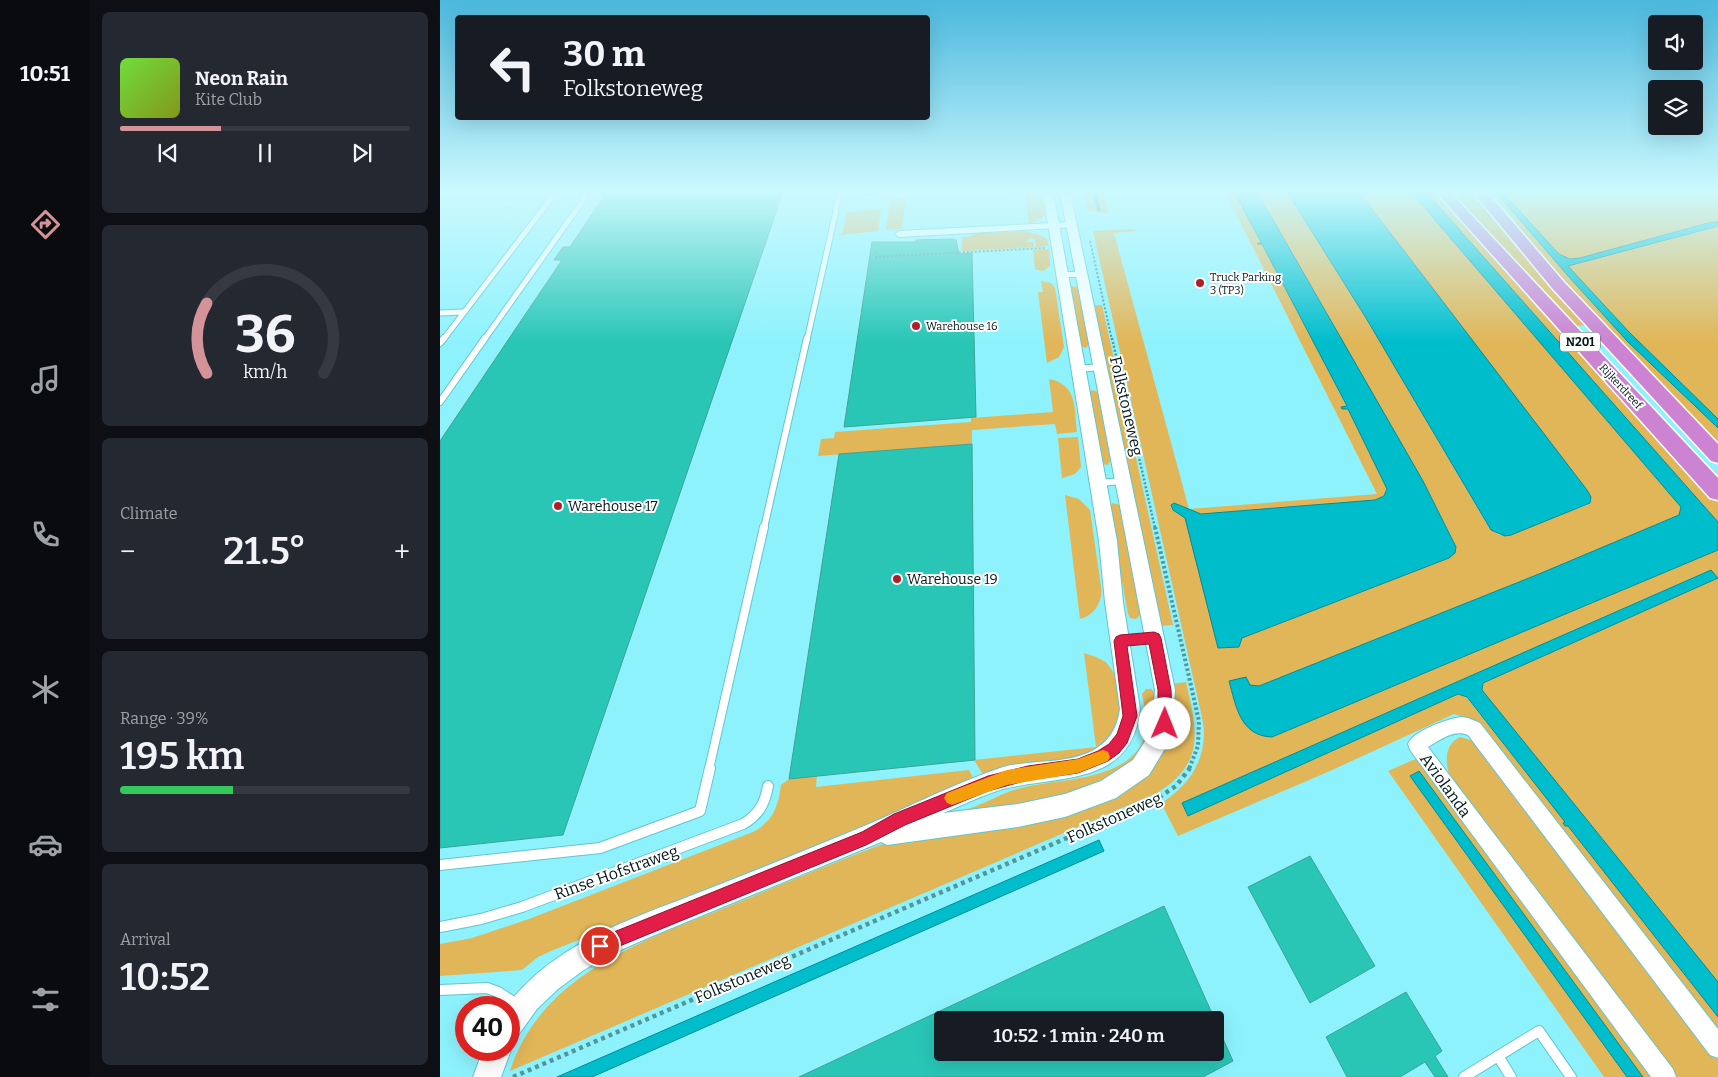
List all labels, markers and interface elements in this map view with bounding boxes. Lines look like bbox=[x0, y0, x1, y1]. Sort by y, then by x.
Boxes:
map controls bbox=[1648, 15, 1703, 135]
button: sound bbox=[1648, 15, 1703, 70]
text: 30 m bbox=[563, 33, 645, 75]
icon: left bbox=[480, 35, 545, 100]
text: 10:51 bbox=[20, 60, 70, 87]
text: Neon Rain bbox=[195, 67, 288, 90]
text: Folkstoneweg bbox=[563, 75, 703, 102]
button: layers bbox=[1648, 80, 1703, 135]
text: Kite Club bbox=[195, 90, 262, 109]
icon: previous bbox=[154, 139, 182, 167]
icon: pause bbox=[251, 139, 279, 167]
icon: next bbox=[348, 139, 376, 167]
icon: directions bbox=[28, 207, 63, 242]
place label: Truck Parking 3 (TP3) bbox=[1210, 271, 1281, 297]
marker: Truck Parking 3 (TP3) bbox=[1194, 277, 1206, 289]
text: 36 bbox=[235, 303, 295, 366]
marker: Warehouse 16 bbox=[910, 320, 922, 332]
place label: Warehouse 16 bbox=[926, 320, 997, 333]
road number: N201 bbox=[1560, 332, 1600, 352]
street label: Folkstoneweg bbox=[1106, 354, 1147, 458]
text: km/h bbox=[243, 361, 287, 383]
street label: Rijkerdreef bbox=[1596, 361, 1646, 412]
icon: music bbox=[28, 362, 63, 397]
place label: Warehouse 17 bbox=[568, 498, 658, 515]
marker: Warehouse 17 bbox=[552, 500, 564, 512]
text: Climate bbox=[120, 504, 178, 523]
icon: phone bbox=[28, 517, 63, 552]
text: 21.5° bbox=[223, 528, 306, 574]
text: − bbox=[120, 535, 135, 568]
text: + bbox=[394, 535, 410, 568]
place label: Warehouse 19 bbox=[907, 571, 998, 588]
marker: Warehouse 19 bbox=[891, 573, 903, 585]
icon: climate bbox=[28, 672, 63, 707]
position arrow bbox=[1138, 697, 1190, 749]
text: Range · 39% bbox=[120, 709, 208, 728]
text: 195 km bbox=[120, 733, 244, 779]
street label: Aviolanda bbox=[1416, 750, 1475, 821]
street label: Folkstoneweg bbox=[1064, 788, 1165, 847]
icon: car bbox=[28, 827, 63, 862]
street label: Rinse Hofstraweg bbox=[552, 841, 681, 904]
pin bbox=[579, 925, 621, 967]
text: Arrival bbox=[120, 930, 171, 949]
icon: arrive bbox=[586, 932, 614, 960]
street label: Folkstoneweg bbox=[692, 950, 793, 1007]
text: 10:52 bbox=[120, 954, 210, 1000]
icon: filters bbox=[28, 982, 63, 1017]
speed limit sign: 40 bbox=[455, 996, 520, 1061]
text: 10:52 · 1 min · 240 m bbox=[993, 1024, 1165, 1047]

